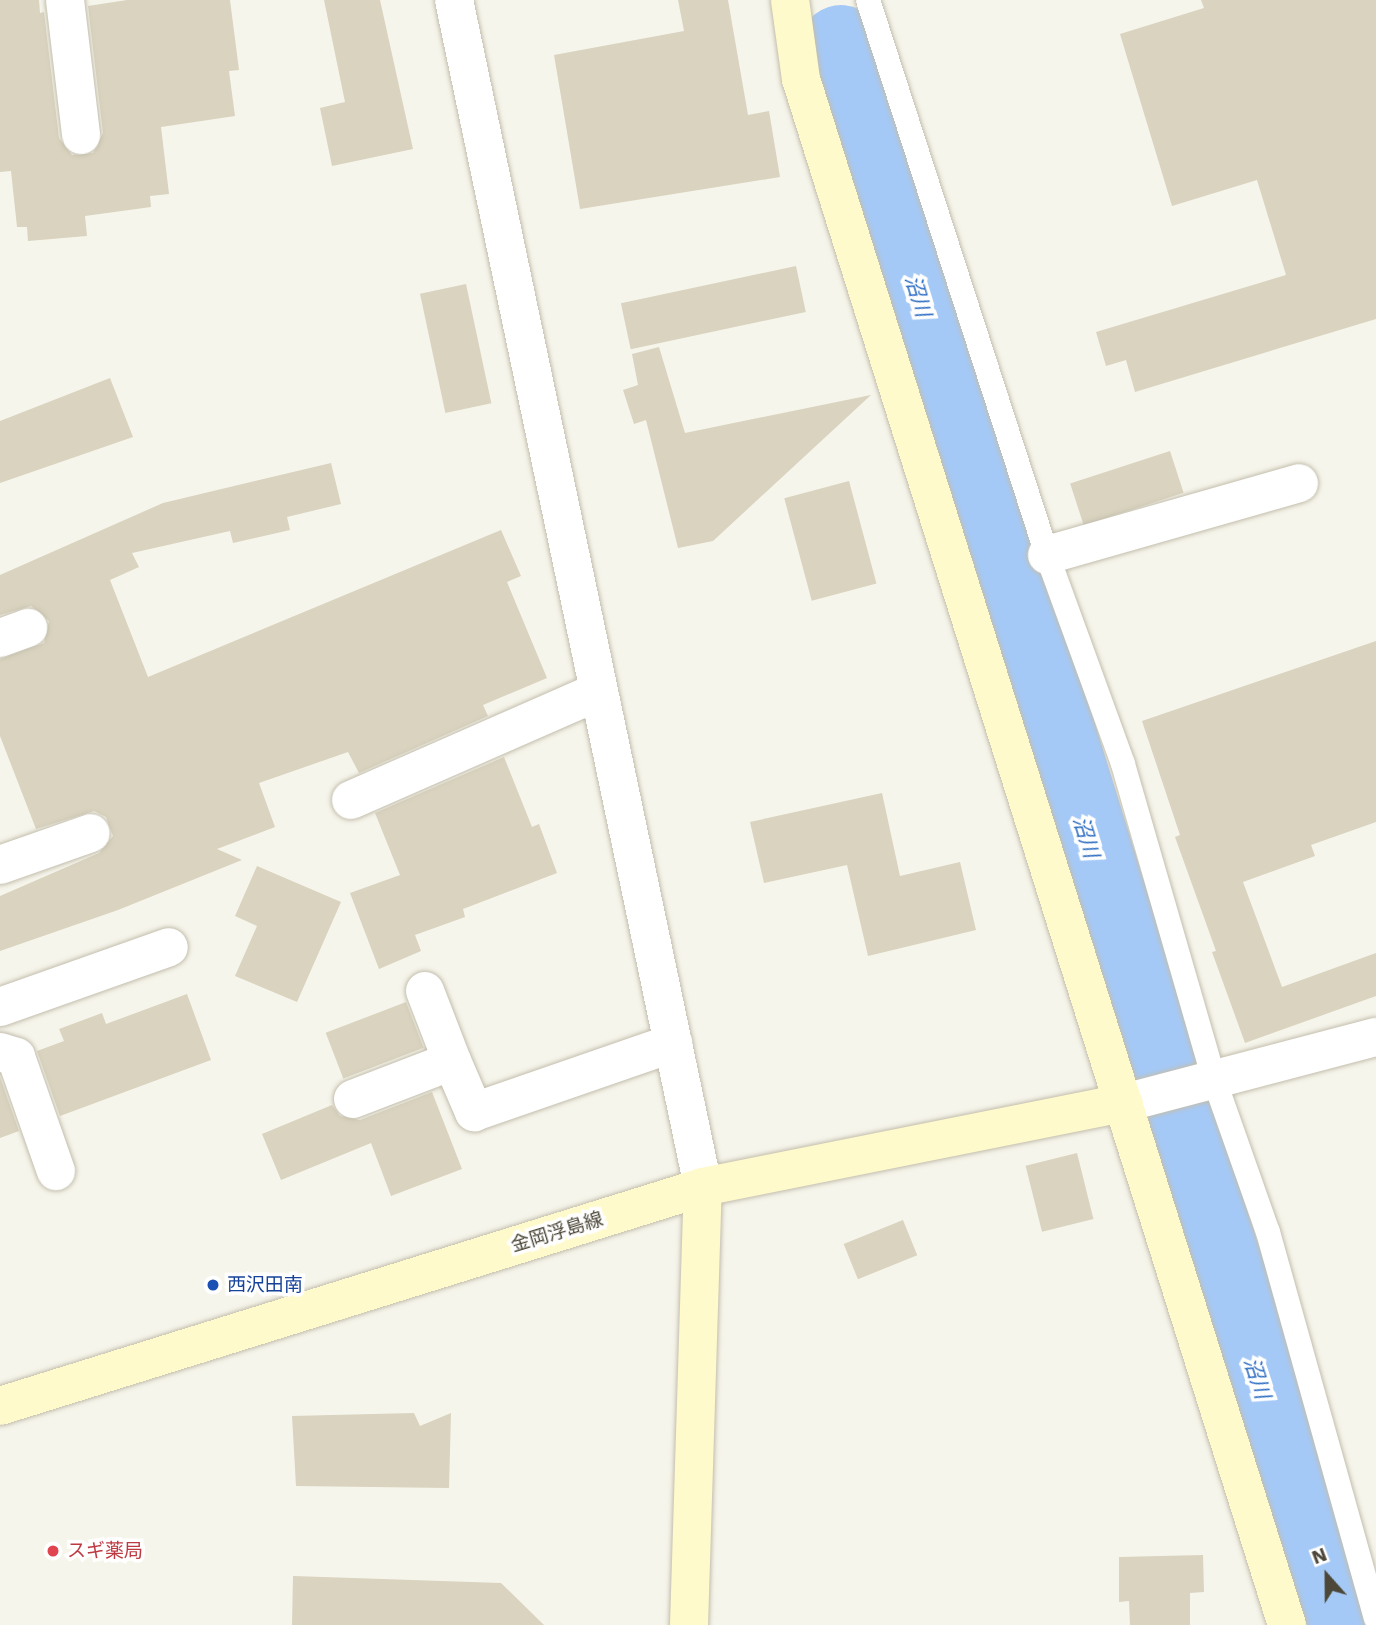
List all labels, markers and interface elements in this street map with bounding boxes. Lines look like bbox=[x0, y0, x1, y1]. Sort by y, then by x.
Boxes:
water label: 沼川 bbox=[900, 272, 936, 320]
water label: 沼川 bbox=[1068, 813, 1104, 861]
street label: 金岡浮島線 bbox=[508, 1207, 606, 1257]
place label: 西沢田南 bbox=[227, 1274, 303, 1296]
marker: 西沢田南 bbox=[205, 1277, 221, 1293]
water label: 沼川 bbox=[1239, 1354, 1275, 1402]
place label: スギ薬局 bbox=[67, 1540, 143, 1562]
north arrow bbox=[1292, 1541, 1362, 1611]
marker: スギ薬局 bbox=[45, 1543, 61, 1559]
text: N bbox=[1309, 1543, 1330, 1569]

